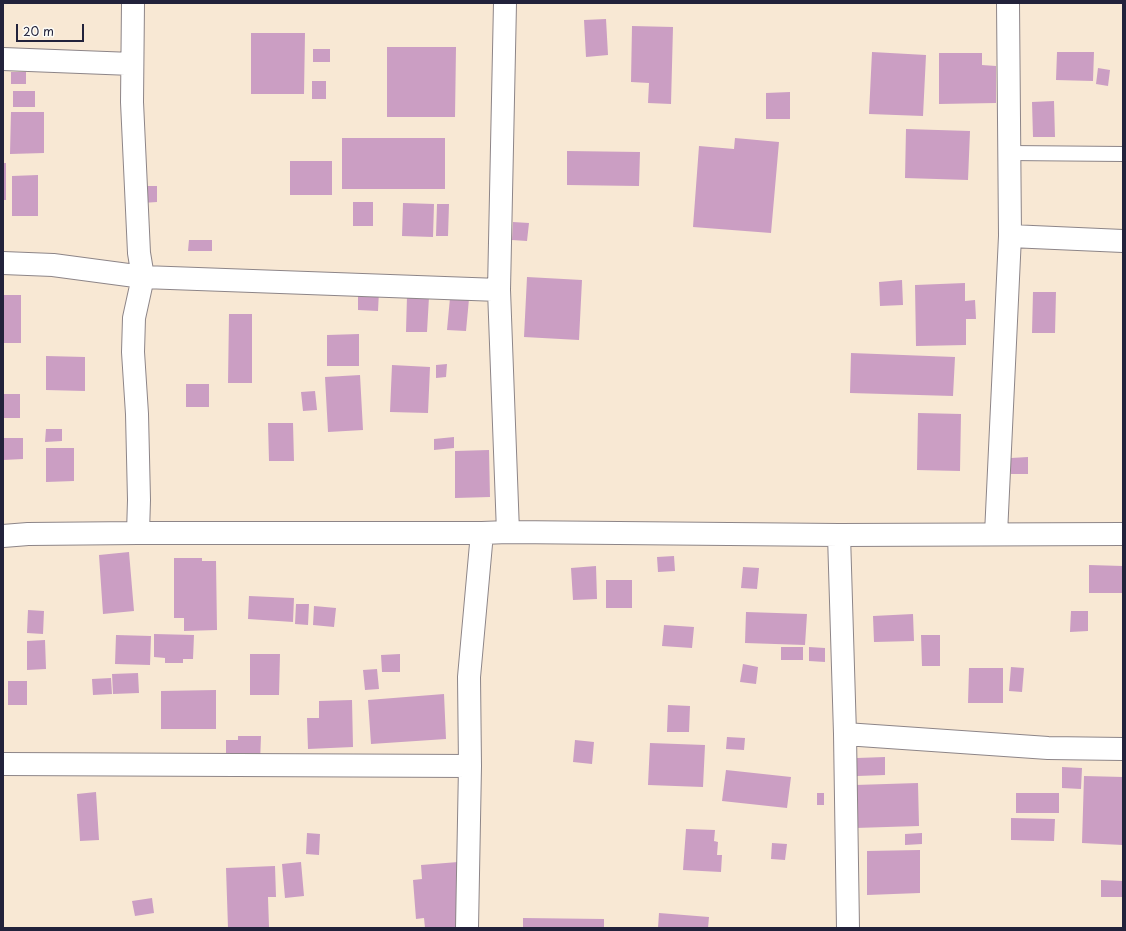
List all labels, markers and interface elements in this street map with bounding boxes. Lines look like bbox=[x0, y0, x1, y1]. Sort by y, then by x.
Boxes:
scale bar bbox=[18, 16, 86, 42]
text: 20 m bbox=[23, 22, 54, 40]

